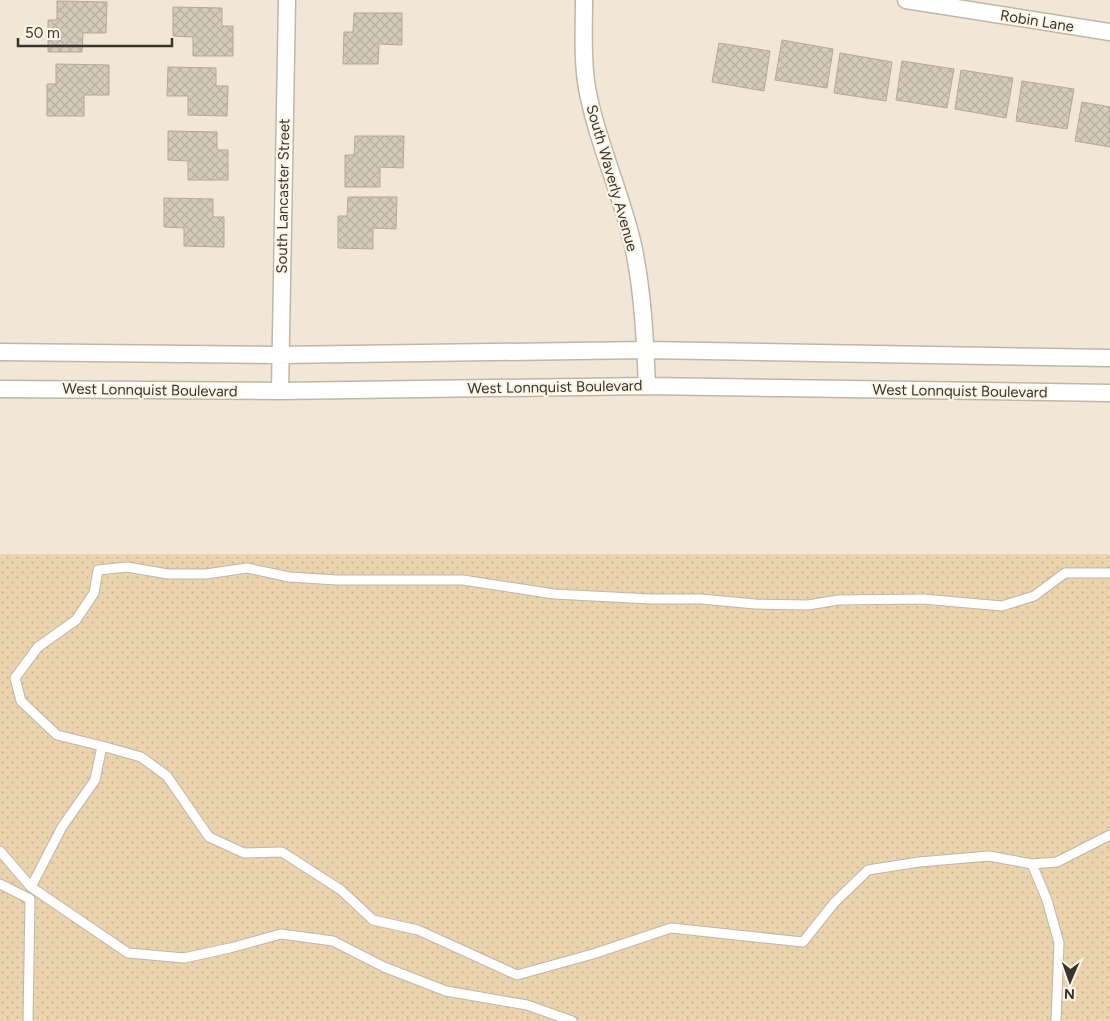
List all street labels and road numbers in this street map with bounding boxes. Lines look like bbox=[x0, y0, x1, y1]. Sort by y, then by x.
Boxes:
street label: Robin Lane bbox=[999, 6, 1075, 36]
street label: South Waverly Avenue bbox=[582, 103, 642, 253]
street label: South Lancaster Street bbox=[273, 118, 293, 274]
street label: West Lonnquist Boulevard bbox=[467, 376, 643, 398]
street label: West Lonnquist Boulevard bbox=[62, 379, 238, 401]
street label: West Lonnquist Boulevard bbox=[872, 380, 1048, 402]

